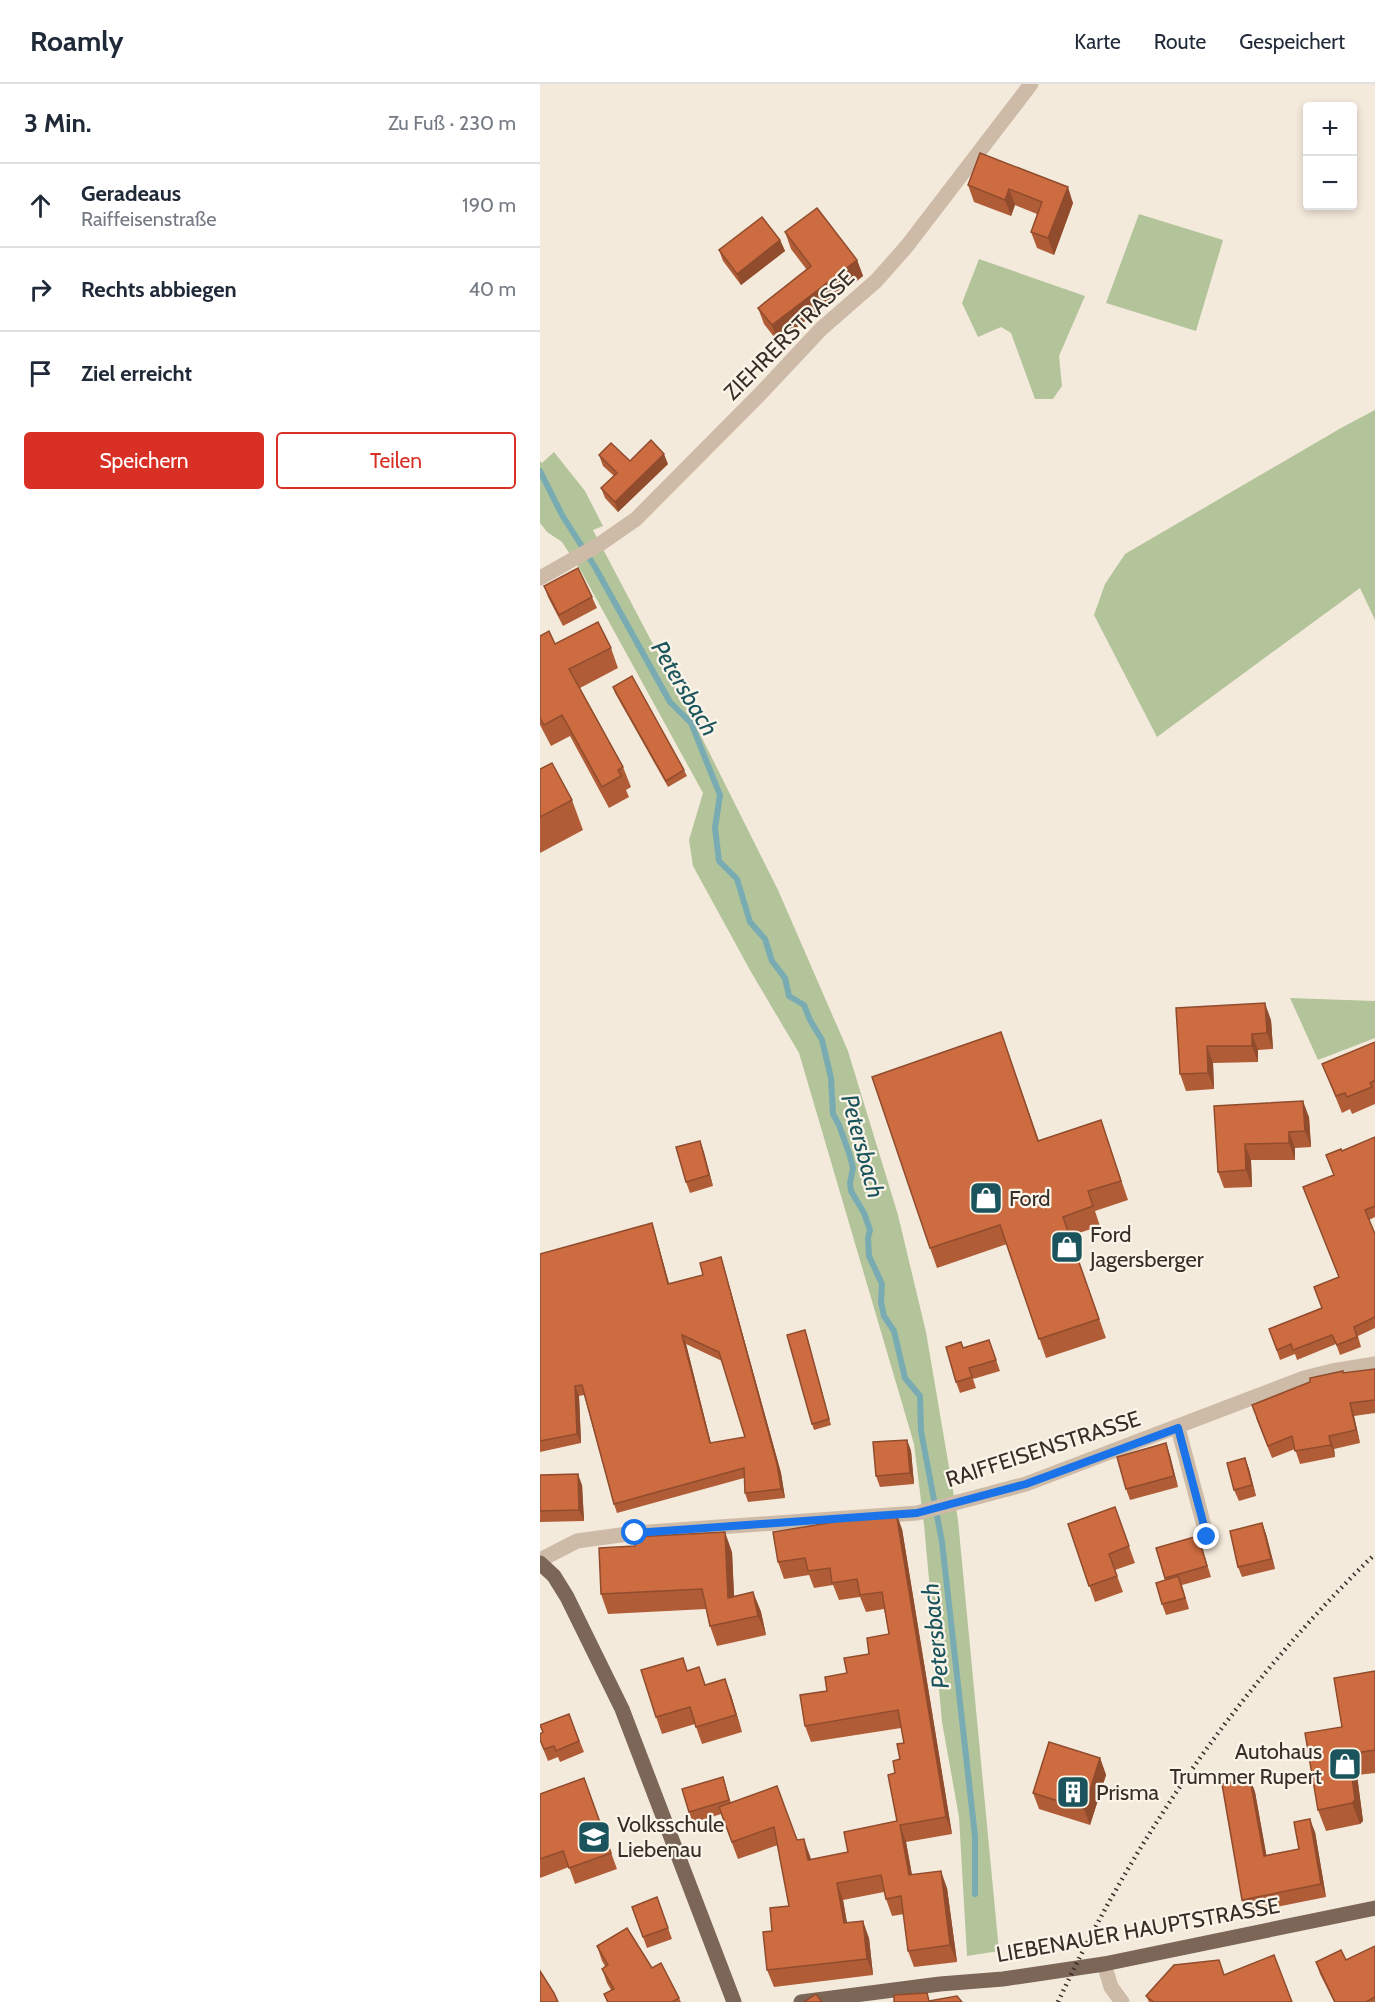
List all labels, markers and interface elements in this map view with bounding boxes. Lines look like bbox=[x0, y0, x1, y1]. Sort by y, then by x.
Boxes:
text: Roamly bbox=[30, 24, 124, 58]
text: Karte bbox=[1074, 29, 1121, 54]
text: Route bbox=[1154, 29, 1206, 54]
text: Gespeichert bbox=[1239, 29, 1345, 54]
map controls bbox=[1303, 102, 1357, 210]
button: + bbox=[1303, 102, 1357, 156]
text: 3 Min. bbox=[24, 107, 92, 139]
text: Zu Fuß · 230 m bbox=[388, 111, 516, 135]
button: − bbox=[1303, 156, 1357, 210]
text: Geradeaus bbox=[81, 180, 181, 207]
icon: ahead bbox=[24, 189, 57, 222]
text: 190 m bbox=[462, 193, 516, 217]
text: Raiffeisenstraße bbox=[81, 207, 217, 231]
street label: ZIEHRERSTRASSE bbox=[718, 264, 860, 406]
icon: right bbox=[24, 273, 57, 306]
text: Rechts abbiegen bbox=[81, 276, 237, 303]
text: 40 m bbox=[468, 277, 516, 301]
icon: arrive bbox=[24, 357, 57, 390]
text: Ziel erreicht bbox=[81, 360, 192, 387]
button: Speichern bbox=[24, 432, 264, 489]
button: Teilen bbox=[276, 432, 516, 489]
water label: Petersbach bbox=[645, 635, 725, 741]
water label: Petersbach bbox=[835, 1091, 891, 1201]
shop icon: Ford bbox=[968, 1180, 1004, 1216]
place label: Ford bbox=[1009, 1185, 1051, 1212]
place label: Ford Jagersberger bbox=[1089, 1221, 1204, 1273]
shop icon: Ford Jagersberger bbox=[1049, 1229, 1085, 1265]
street label: RAIFFEISENSTRASSE bbox=[942, 1405, 1144, 1493]
route start bbox=[621, 1519, 647, 1545]
route end bbox=[1193, 1523, 1219, 1549]
water label: Petersbach bbox=[915, 1582, 955, 1690]
place label: Autohaus Trummer Rupert bbox=[1170, 1738, 1323, 1790]
shop icon: Autohaus Trummer Rupert bbox=[1327, 1746, 1363, 1782]
building icon: Prisma bbox=[1055, 1774, 1091, 1810]
place label: Prisma bbox=[1096, 1779, 1159, 1806]
place label: Volksschule Liebenau bbox=[617, 1811, 724, 1863]
school or university icon: Volksschule Liebenau bbox=[576, 1819, 612, 1855]
street label: LIEBENAUER HAUPTSTRASSE bbox=[994, 1892, 1282, 1968]

